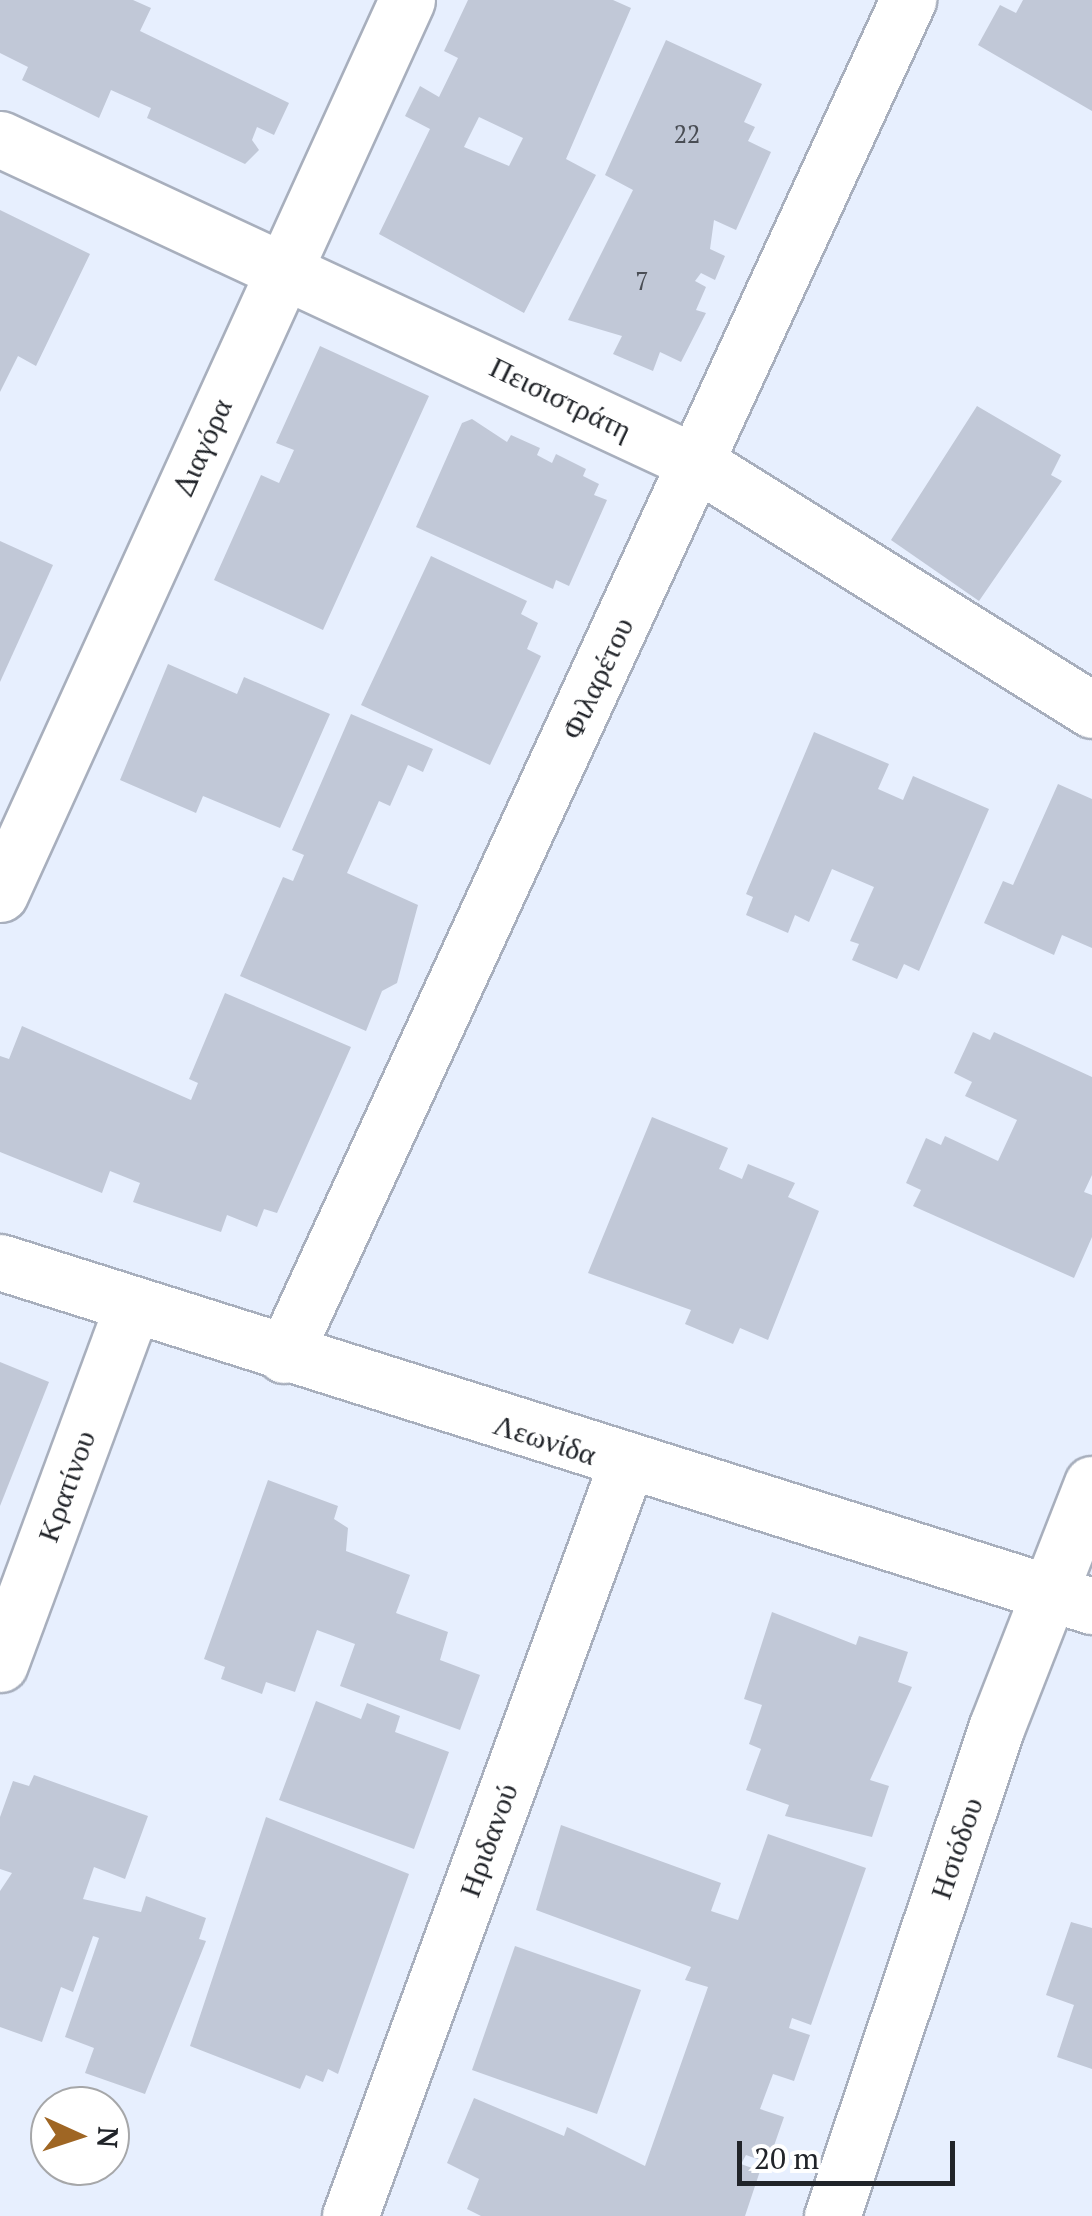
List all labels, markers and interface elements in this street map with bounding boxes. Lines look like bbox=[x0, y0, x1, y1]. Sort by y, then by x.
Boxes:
house number: 22 bbox=[674, 119, 700, 149]
house number: 7 bbox=[635, 266, 649, 296]
street label: Πεισιστράτη bbox=[484, 348, 638, 448]
street label: Διαγόρα bbox=[165, 393, 239, 501]
street label: Φιλαρέτου bbox=[553, 612, 641, 744]
street label: Λεωνίδα bbox=[489, 1406, 601, 1472]
street label: Κρατίνου bbox=[29, 1425, 103, 1547]
street label: Ηριδανού bbox=[451, 1778, 525, 1902]
street label: Ησιόδου bbox=[922, 1793, 990, 1903]
north arrow bbox=[30, 2086, 130, 2186]
scale bar bbox=[742, 2121, 960, 2183]
text: N bbox=[89, 2126, 127, 2149]
text: 20 m bbox=[754, 2138, 819, 2178]

